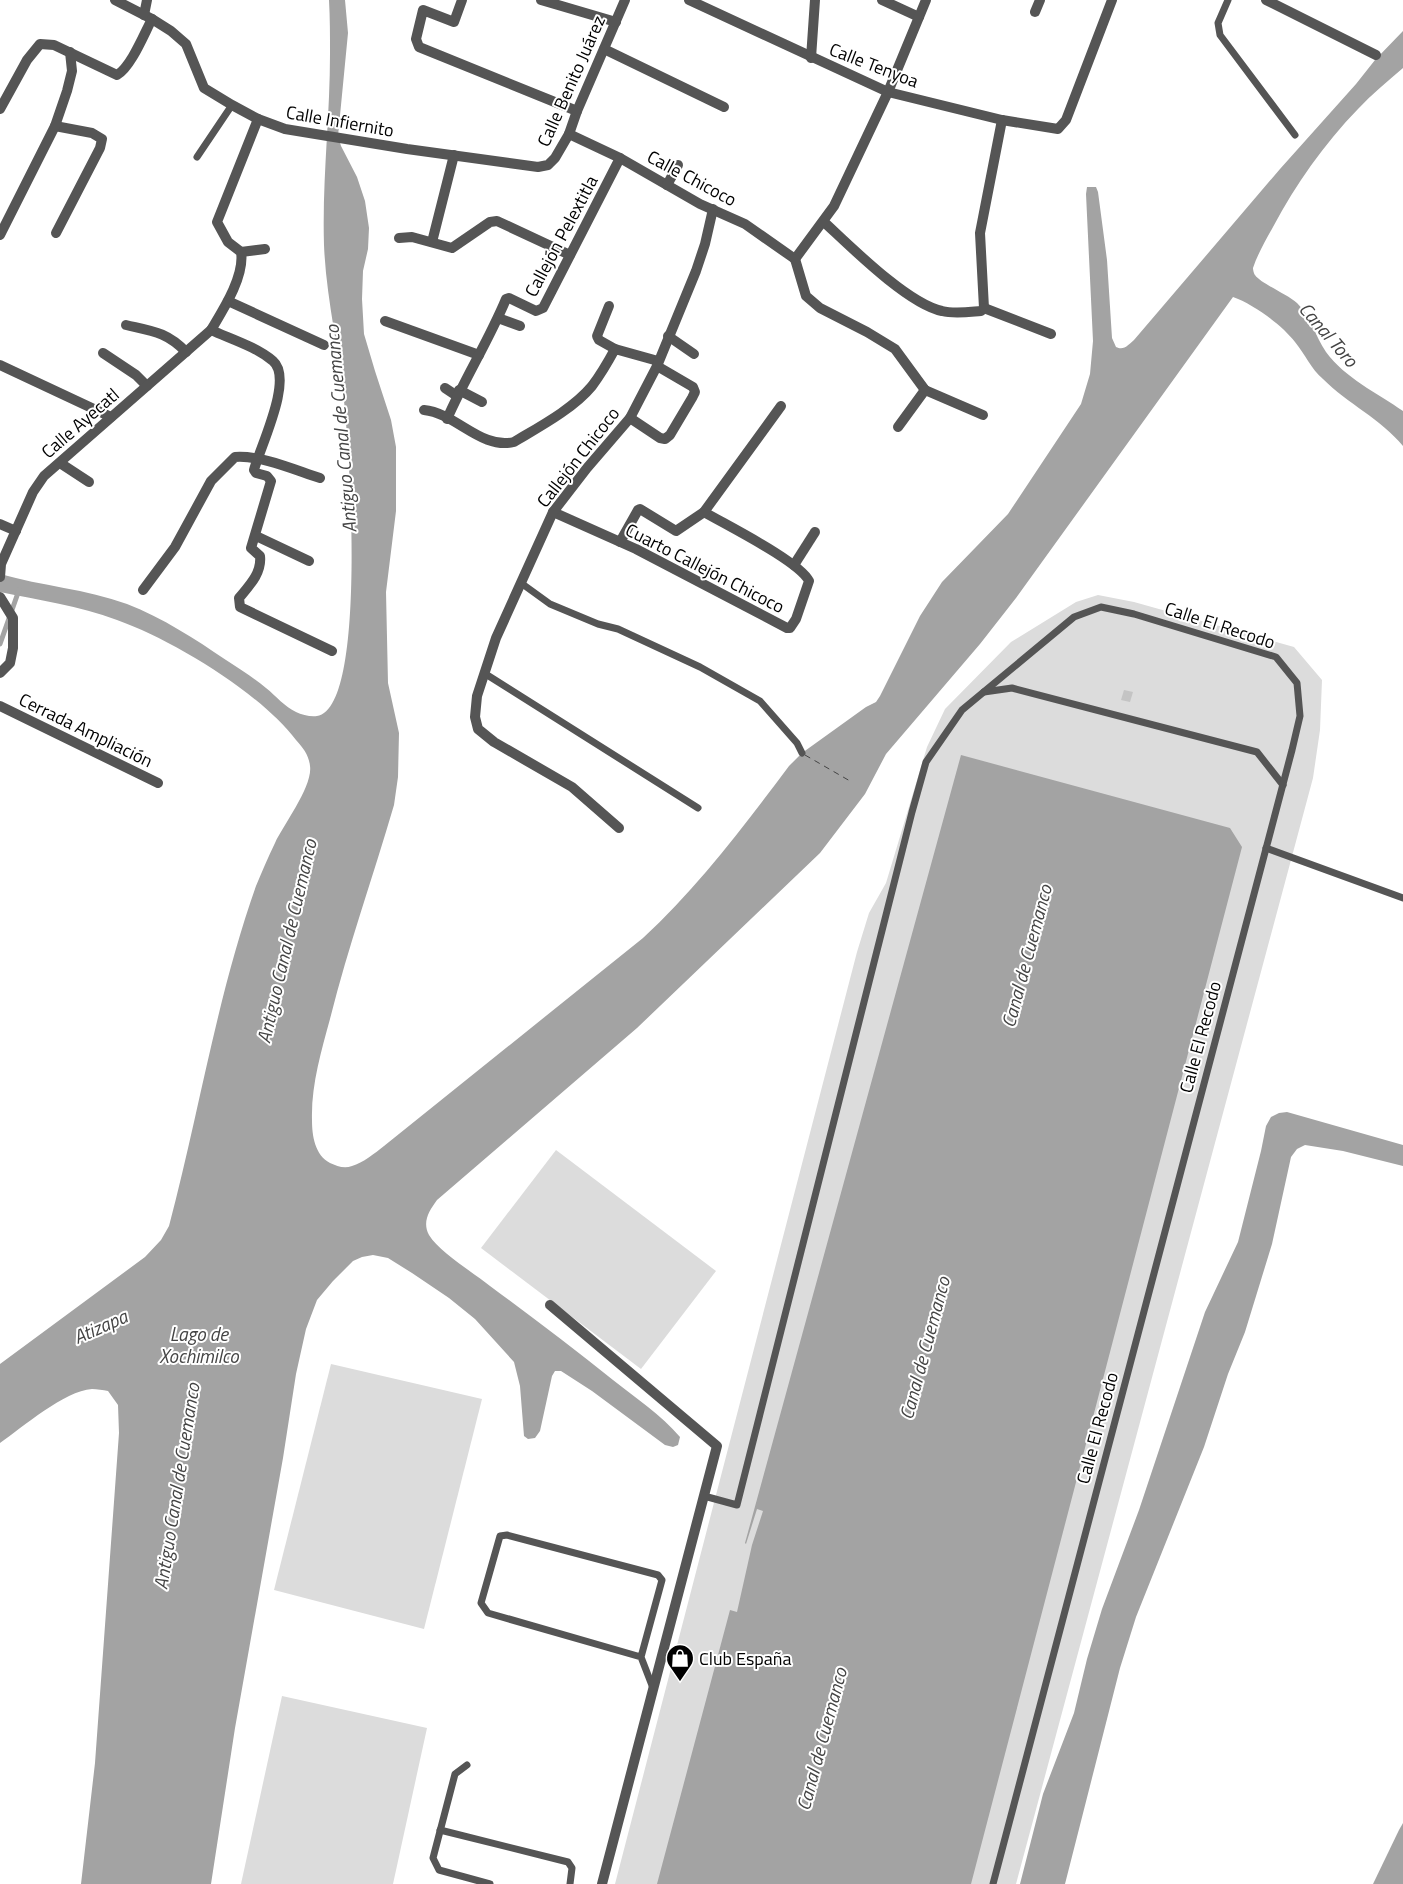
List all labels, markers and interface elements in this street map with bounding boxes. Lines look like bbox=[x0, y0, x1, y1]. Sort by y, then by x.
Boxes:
street label: Calle Benito Juárez bbox=[530, 11, 612, 151]
street label: Calle Tenyoa bbox=[825, 36, 923, 94]
street label: Calle Infiernito bbox=[284, 98, 396, 144]
street label: Calle Chicoco bbox=[642, 143, 742, 213]
street label: Callejón Pelextitla bbox=[518, 170, 604, 302]
water label: Canal Toro bbox=[1292, 295, 1366, 373]
water label: Antiguo Canal de Cuemanco bbox=[316, 323, 364, 534]
street label: Calle Ayecatl bbox=[35, 381, 125, 465]
street label: Callejón Chicoco bbox=[530, 401, 626, 513]
street label: Cuarto Callejón Chicoco bbox=[621, 516, 789, 620]
street label: Calle El Recodo bbox=[1161, 594, 1279, 656]
street label: Cerrada Ampliación bbox=[14, 686, 158, 774]
water label: Antiguo Canal de Cuemanco bbox=[248, 836, 324, 1046]
water label: Canal de Cuemanco bbox=[993, 881, 1059, 1031]
street label: Calle El Recodo bbox=[1172, 978, 1228, 1096]
water label: Canal de Cuemanco bbox=[891, 1273, 957, 1423]
water label: Atizapa bbox=[68, 1301, 133, 1351]
water label: Lago de Xochimilco bbox=[159, 1319, 239, 1370]
street label: Calle El Recodo bbox=[1069, 1369, 1125, 1487]
water label: Antiguo Canal de Cuemanco bbox=[145, 1380, 207, 1591]
shop icon: Club España bbox=[665, 1643, 695, 1682]
place label: Club España bbox=[699, 1645, 791, 1672]
water label: Canal de Cuemanco bbox=[788, 1664, 854, 1814]

